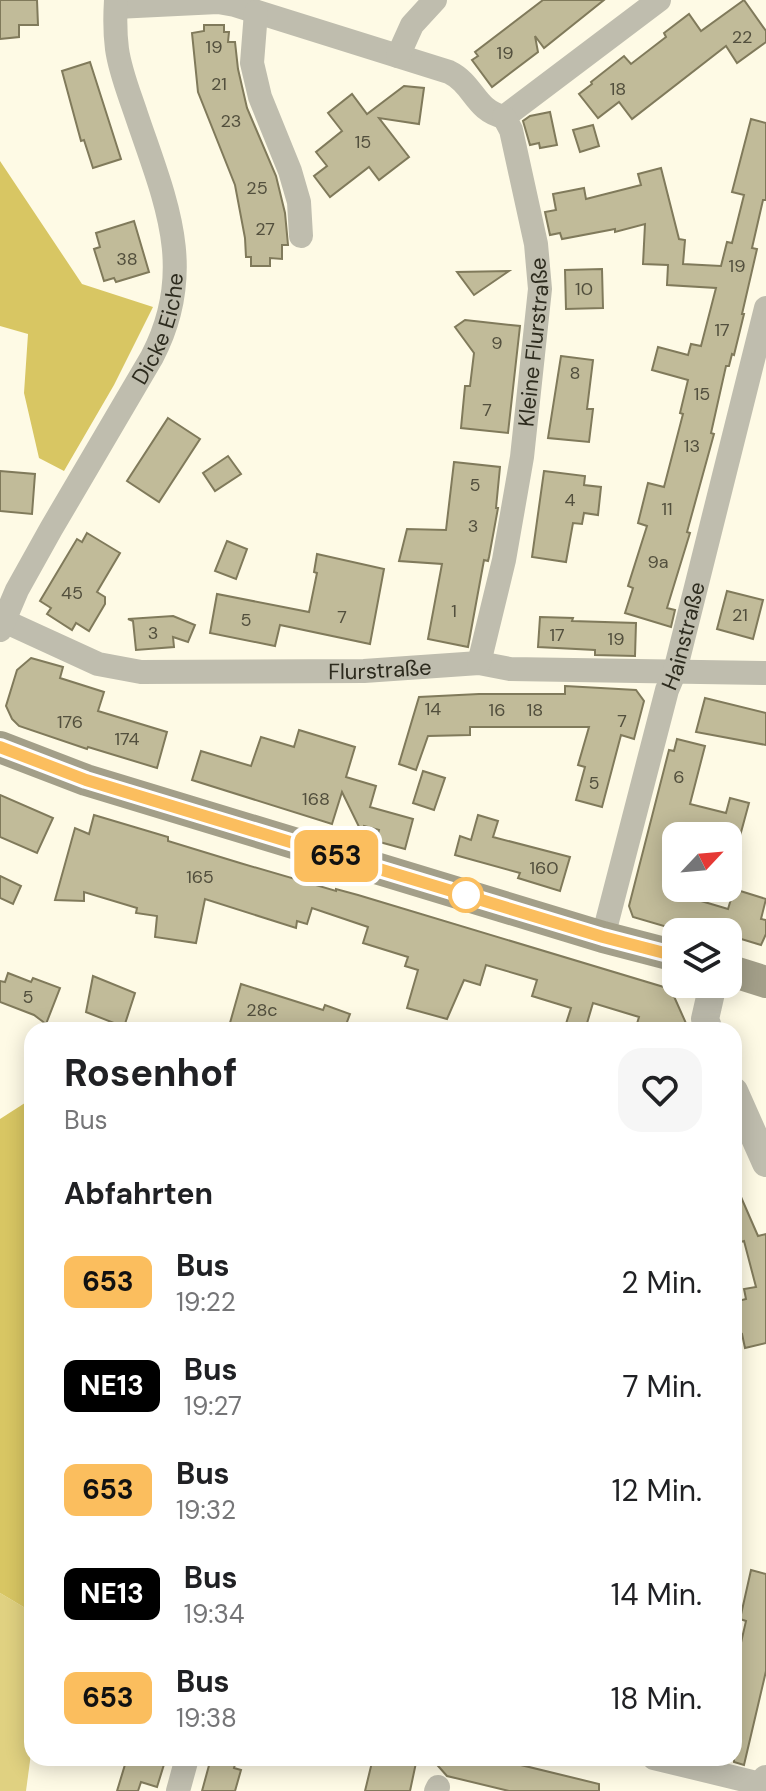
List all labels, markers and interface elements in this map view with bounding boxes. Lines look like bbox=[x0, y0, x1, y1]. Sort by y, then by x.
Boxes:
house number: 22 bbox=[732, 25, 752, 49]
house number: 19 bbox=[206, 35, 222, 59]
house number: 19 bbox=[497, 41, 513, 65]
house number: 21 bbox=[211, 72, 227, 96]
house number: 18 bbox=[610, 77, 626, 101]
house number: 23 bbox=[220, 109, 242, 133]
house number: 15 bbox=[355, 130, 371, 154]
house number: 25 bbox=[246, 176, 268, 200]
house number: 27 bbox=[255, 217, 275, 241]
house number: 38 bbox=[116, 247, 138, 271]
house number: 19 bbox=[729, 254, 745, 278]
street label: Kleine Flurstraße bbox=[511, 256, 555, 428]
street label: Dicke Eiche bbox=[125, 272, 189, 390]
house number: 10 bbox=[575, 277, 593, 301]
house number: 17 bbox=[714, 318, 730, 342]
house number: 9 bbox=[491, 331, 503, 355]
house number: 8 bbox=[570, 361, 580, 385]
house number: 15 bbox=[694, 382, 710, 406]
house number: 7 bbox=[482, 398, 492, 422]
house number: 13 bbox=[684, 434, 700, 458]
house number: 5 bbox=[470, 473, 480, 497]
house number: 4 bbox=[565, 488, 576, 512]
house number: 11 bbox=[661, 497, 673, 521]
house number: 3 bbox=[468, 514, 478, 538]
house number: 9a bbox=[647, 550, 669, 574]
street label: Hainstraße bbox=[654, 579, 711, 694]
house number: 45 bbox=[61, 581, 83, 605]
house number: 1 bbox=[451, 599, 457, 623]
house number: 21 bbox=[732, 603, 748, 627]
house number: 7 bbox=[337, 605, 347, 629]
house number: 5 bbox=[241, 608, 251, 632]
house number: 3 bbox=[148, 621, 158, 645]
house number: 17 bbox=[549, 623, 565, 647]
house number: 19 bbox=[608, 627, 624, 651]
street label: Flurstraße bbox=[328, 652, 432, 686]
house number: 14 bbox=[425, 697, 441, 721]
house number: 16 bbox=[489, 698, 505, 722]
house number: 18 bbox=[527, 698, 543, 722]
house number: 7 bbox=[617, 709, 627, 733]
house number: 176 bbox=[57, 710, 83, 734]
house number: 174 bbox=[114, 727, 140, 751]
house number: 6 bbox=[673, 765, 685, 789]
house number: 5 bbox=[589, 771, 599, 795]
house number: 168 bbox=[302, 787, 330, 811]
north arrow bbox=[662, 822, 742, 902]
map controls bbox=[662, 822, 742, 998]
line badge: 653 bbox=[290, 830, 382, 882]
text: 653 bbox=[310, 837, 362, 874]
house number: 160 bbox=[529, 856, 559, 880]
house number: 165 bbox=[186, 865, 214, 889]
unlabelled marker bbox=[449, 878, 483, 912]
button: layers bbox=[662, 918, 742, 998]
house number: 5 bbox=[23, 985, 33, 1009]
house number: 28c bbox=[246, 998, 278, 1022]
text: Rosenhof bbox=[64, 1048, 237, 1098]
button: heart bbox=[618, 1048, 702, 1132]
text: Bus bbox=[64, 1103, 108, 1137]
text: Abfahrten bbox=[64, 1174, 213, 1213]
text: Bus bbox=[176, 1246, 230, 1285]
text: 653 bbox=[82, 1263, 134, 1300]
text: 2 Min. bbox=[621, 1263, 702, 1302]
text: 19:22 bbox=[176, 1285, 236, 1319]
text: Bus bbox=[184, 1350, 237, 1389]
text: NE13 bbox=[80, 1367, 144, 1404]
text: 7 Min. bbox=[622, 1367, 702, 1406]
text: 19:27 bbox=[184, 1389, 242, 1423]
text: Bus bbox=[176, 1454, 230, 1493]
text: 653 bbox=[82, 1471, 134, 1508]
text: 12 Min. bbox=[612, 1471, 702, 1510]
text: 19:32 bbox=[176, 1493, 236, 1527]
text: Bus bbox=[184, 1558, 237, 1597]
text: NE13 bbox=[80, 1575, 144, 1612]
text: 14 Min. bbox=[611, 1575, 702, 1614]
text: 19:34 bbox=[184, 1597, 245, 1631]
text: Bus bbox=[176, 1662, 230, 1701]
text: 653 bbox=[82, 1679, 134, 1716]
text: 18 Min. bbox=[611, 1679, 702, 1718]
text: 19:38 bbox=[176, 1701, 237, 1735]

